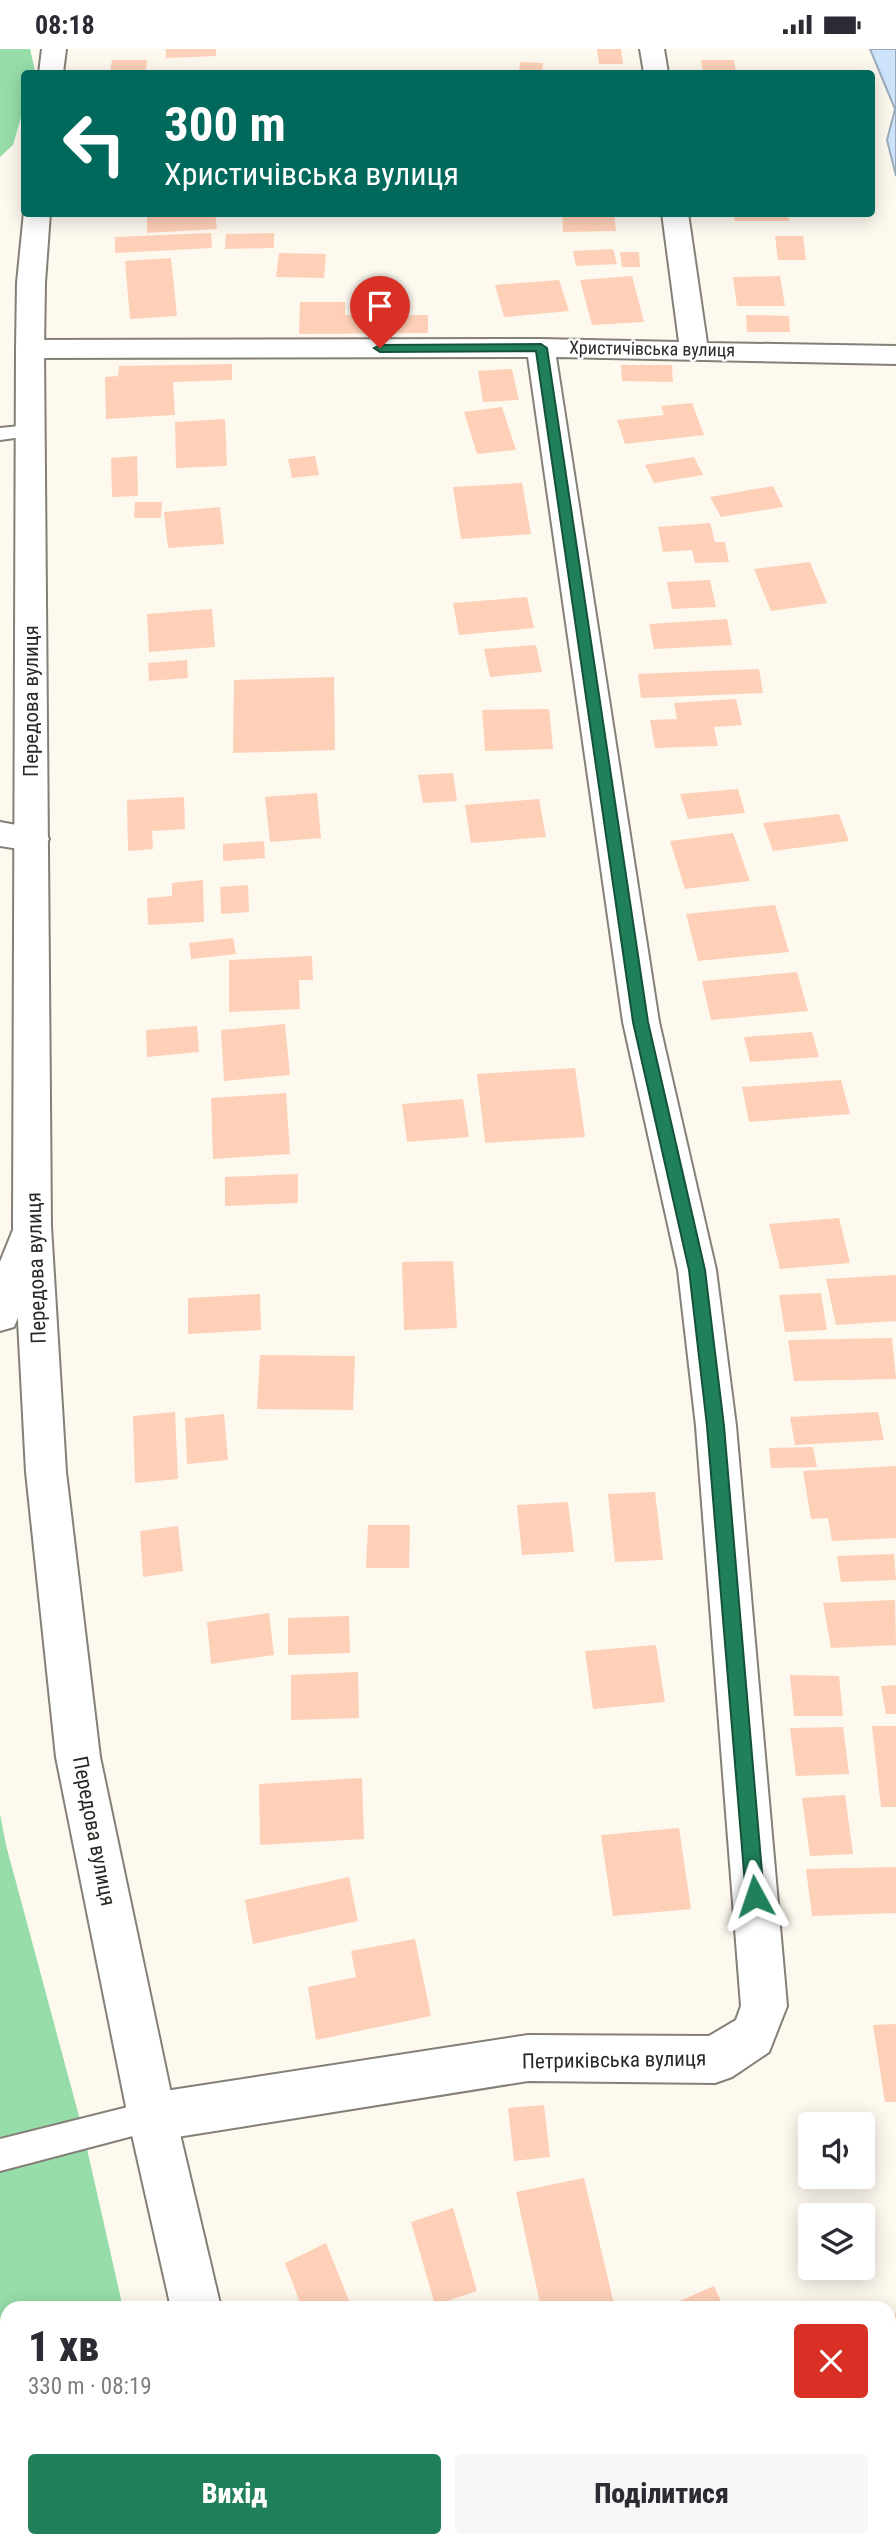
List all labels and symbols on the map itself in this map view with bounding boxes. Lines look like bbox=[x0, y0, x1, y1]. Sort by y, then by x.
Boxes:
pin bbox=[350, 276, 410, 348]
street label: Христичівська вулиця bbox=[569, 337, 735, 360]
street label: Передова вулиця bbox=[19, 625, 43, 777]
street label: Передова вулиця bbox=[21, 1192, 51, 1344]
street label: Передова вулиця bbox=[68, 1754, 120, 1908]
position arrow bbox=[718, 1859, 792, 1933]
street label: Петриківська вулиця bbox=[522, 2046, 706, 2074]

